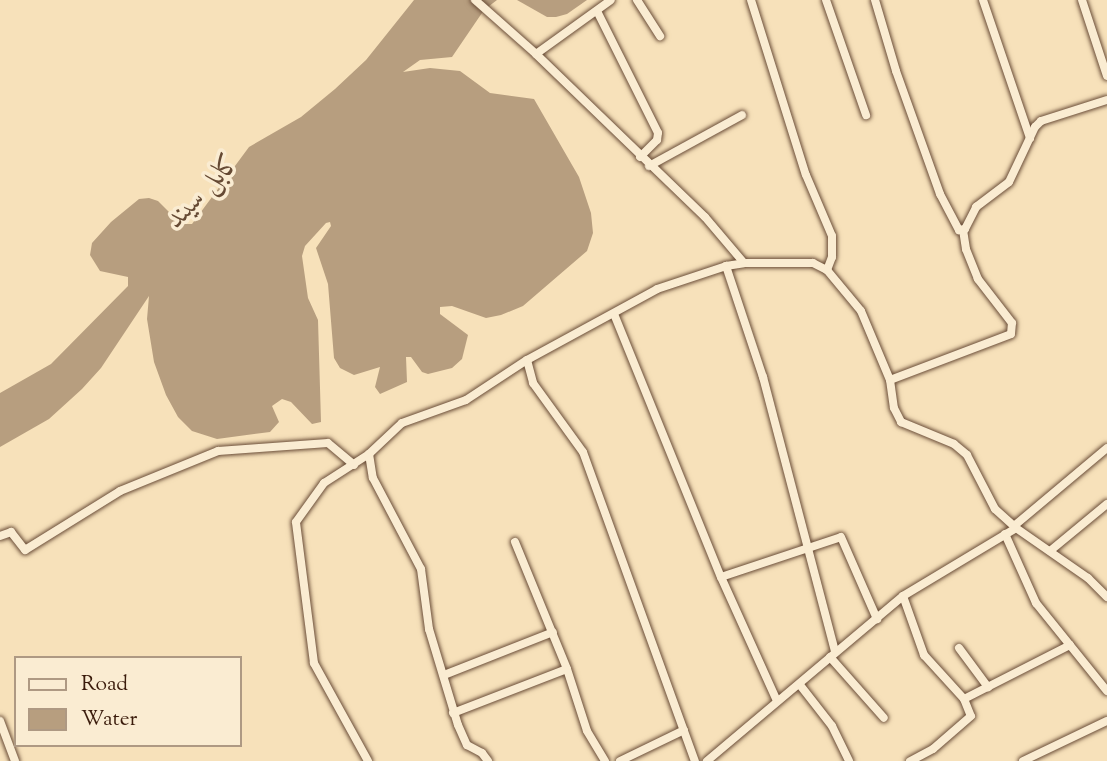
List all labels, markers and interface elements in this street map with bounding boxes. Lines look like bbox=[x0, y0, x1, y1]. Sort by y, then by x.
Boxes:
water label: کابل سيند bbox=[159, 146, 249, 236]
legend bbox=[14, 656, 242, 747]
text: Road bbox=[81, 670, 128, 700]
text: Water bbox=[81, 705, 137, 735]

